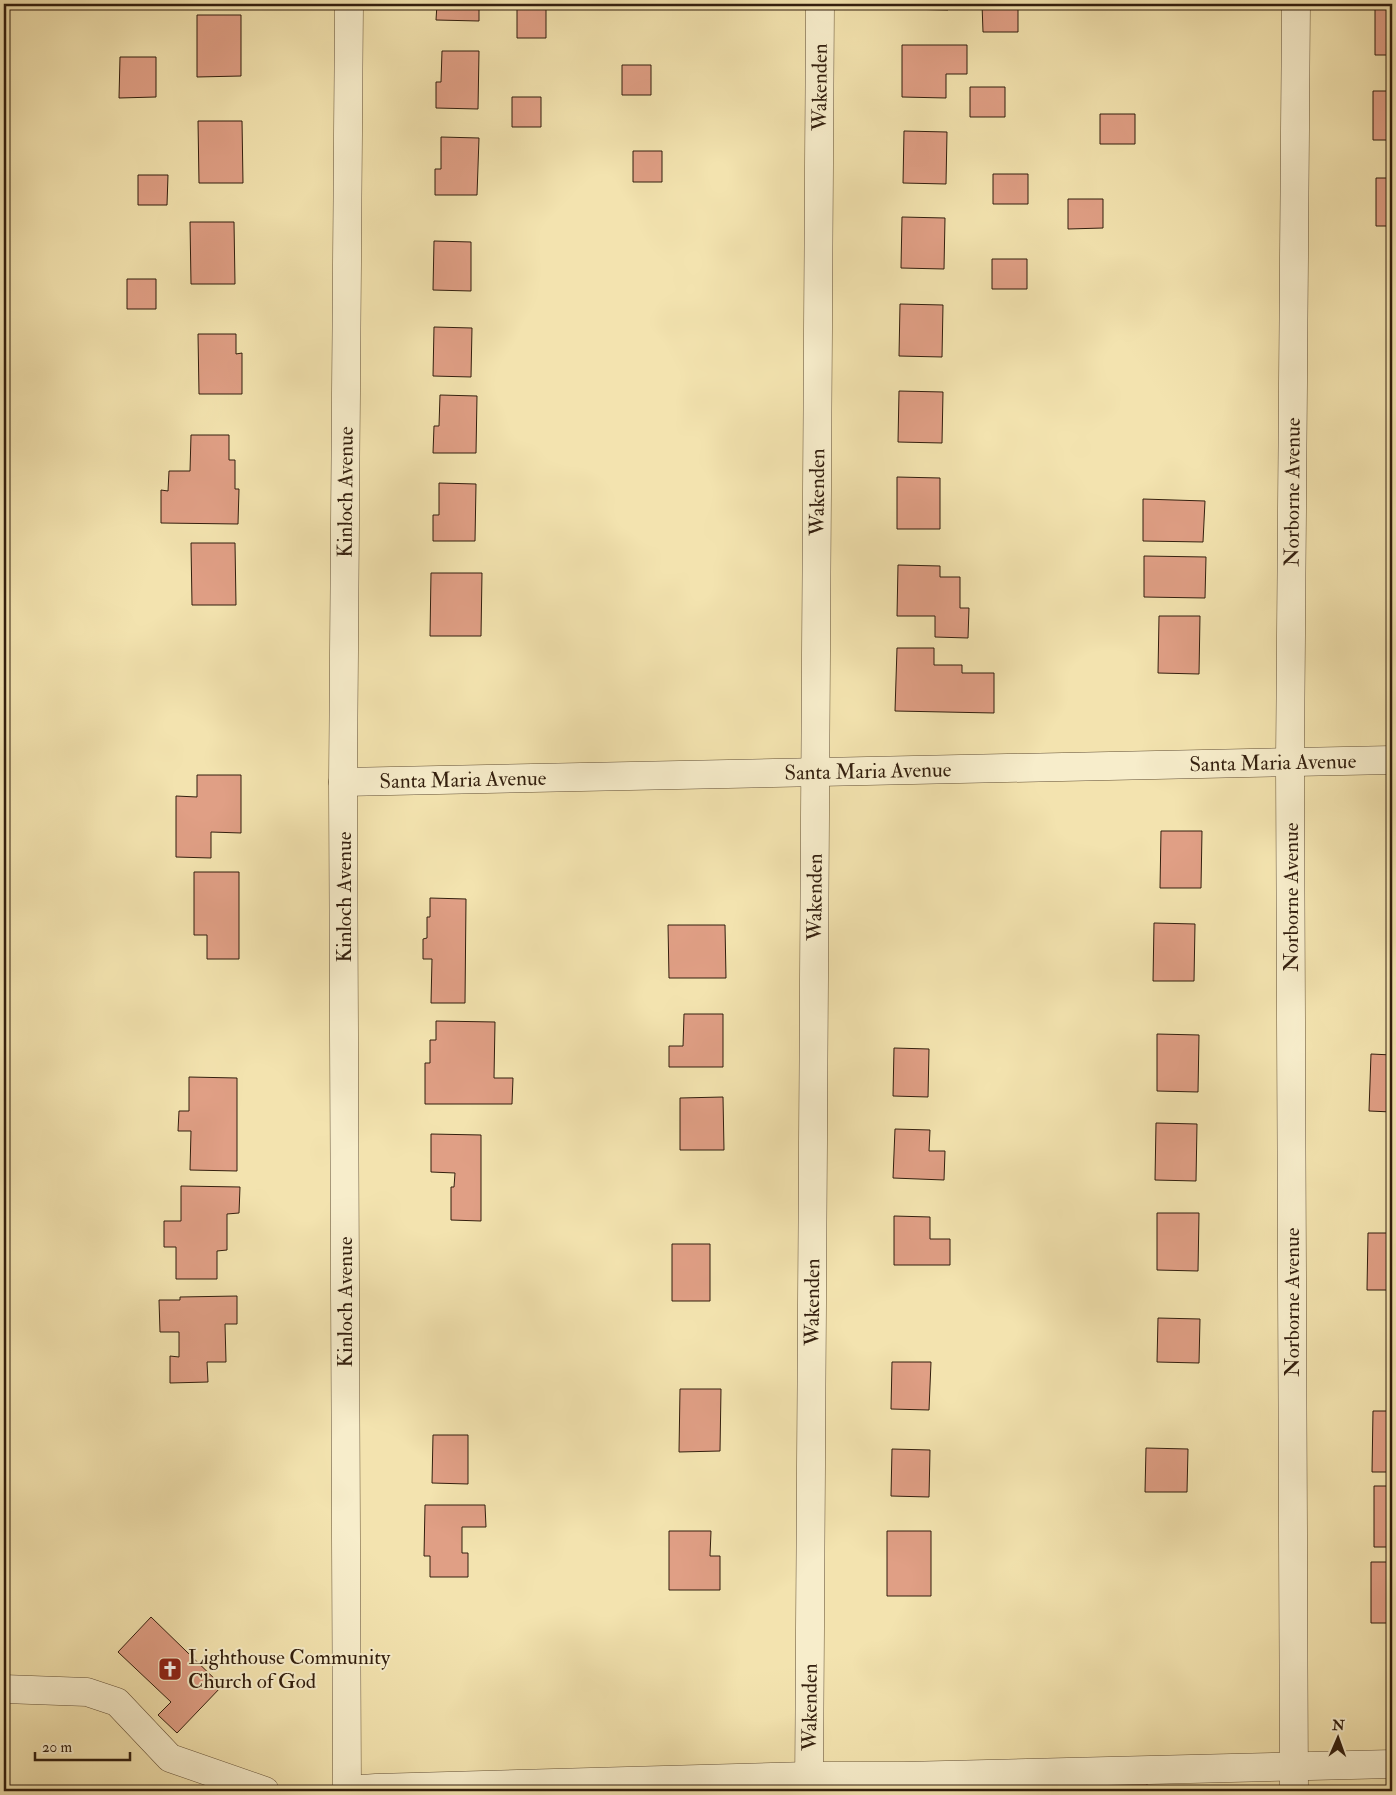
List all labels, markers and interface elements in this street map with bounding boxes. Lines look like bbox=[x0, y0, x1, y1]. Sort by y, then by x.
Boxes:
street label: Wakenden bbox=[806, 43, 834, 132]
street label: Norborne Avenue bbox=[1279, 417, 1307, 567]
street label: Kinloch Avenue bbox=[332, 426, 360, 558]
street label: Wakenden bbox=[804, 448, 831, 537]
street label: Santa Maria Avenue bbox=[1189, 748, 1357, 778]
street label: Santa Maria Avenue bbox=[784, 756, 952, 787]
street label: Santa Maria Avenue bbox=[379, 765, 547, 795]
street label: Norborne Avenue bbox=[1278, 822, 1305, 972]
street label: Kinloch Avenue bbox=[331, 831, 358, 963]
street label: Wakenden bbox=[801, 853, 829, 942]
street label: Norborne Avenue bbox=[1279, 1227, 1306, 1377]
street label: Kinloch Avenue bbox=[332, 1236, 359, 1368]
street label: Wakenden bbox=[799, 1258, 826, 1347]
place label: Lighthouse Community Church of God bbox=[188, 1644, 391, 1695]
church icon: Lighthouse Community Church of God bbox=[157, 1656, 183, 1682]
street label: Wakenden bbox=[796, 1663, 824, 1752]
north arrow bbox=[1314, 1712, 1364, 1762]
text: N bbox=[1331, 1717, 1345, 1734]
scale bar bbox=[35, 1730, 130, 1762]
text: 20 m bbox=[42, 1738, 72, 1757]

